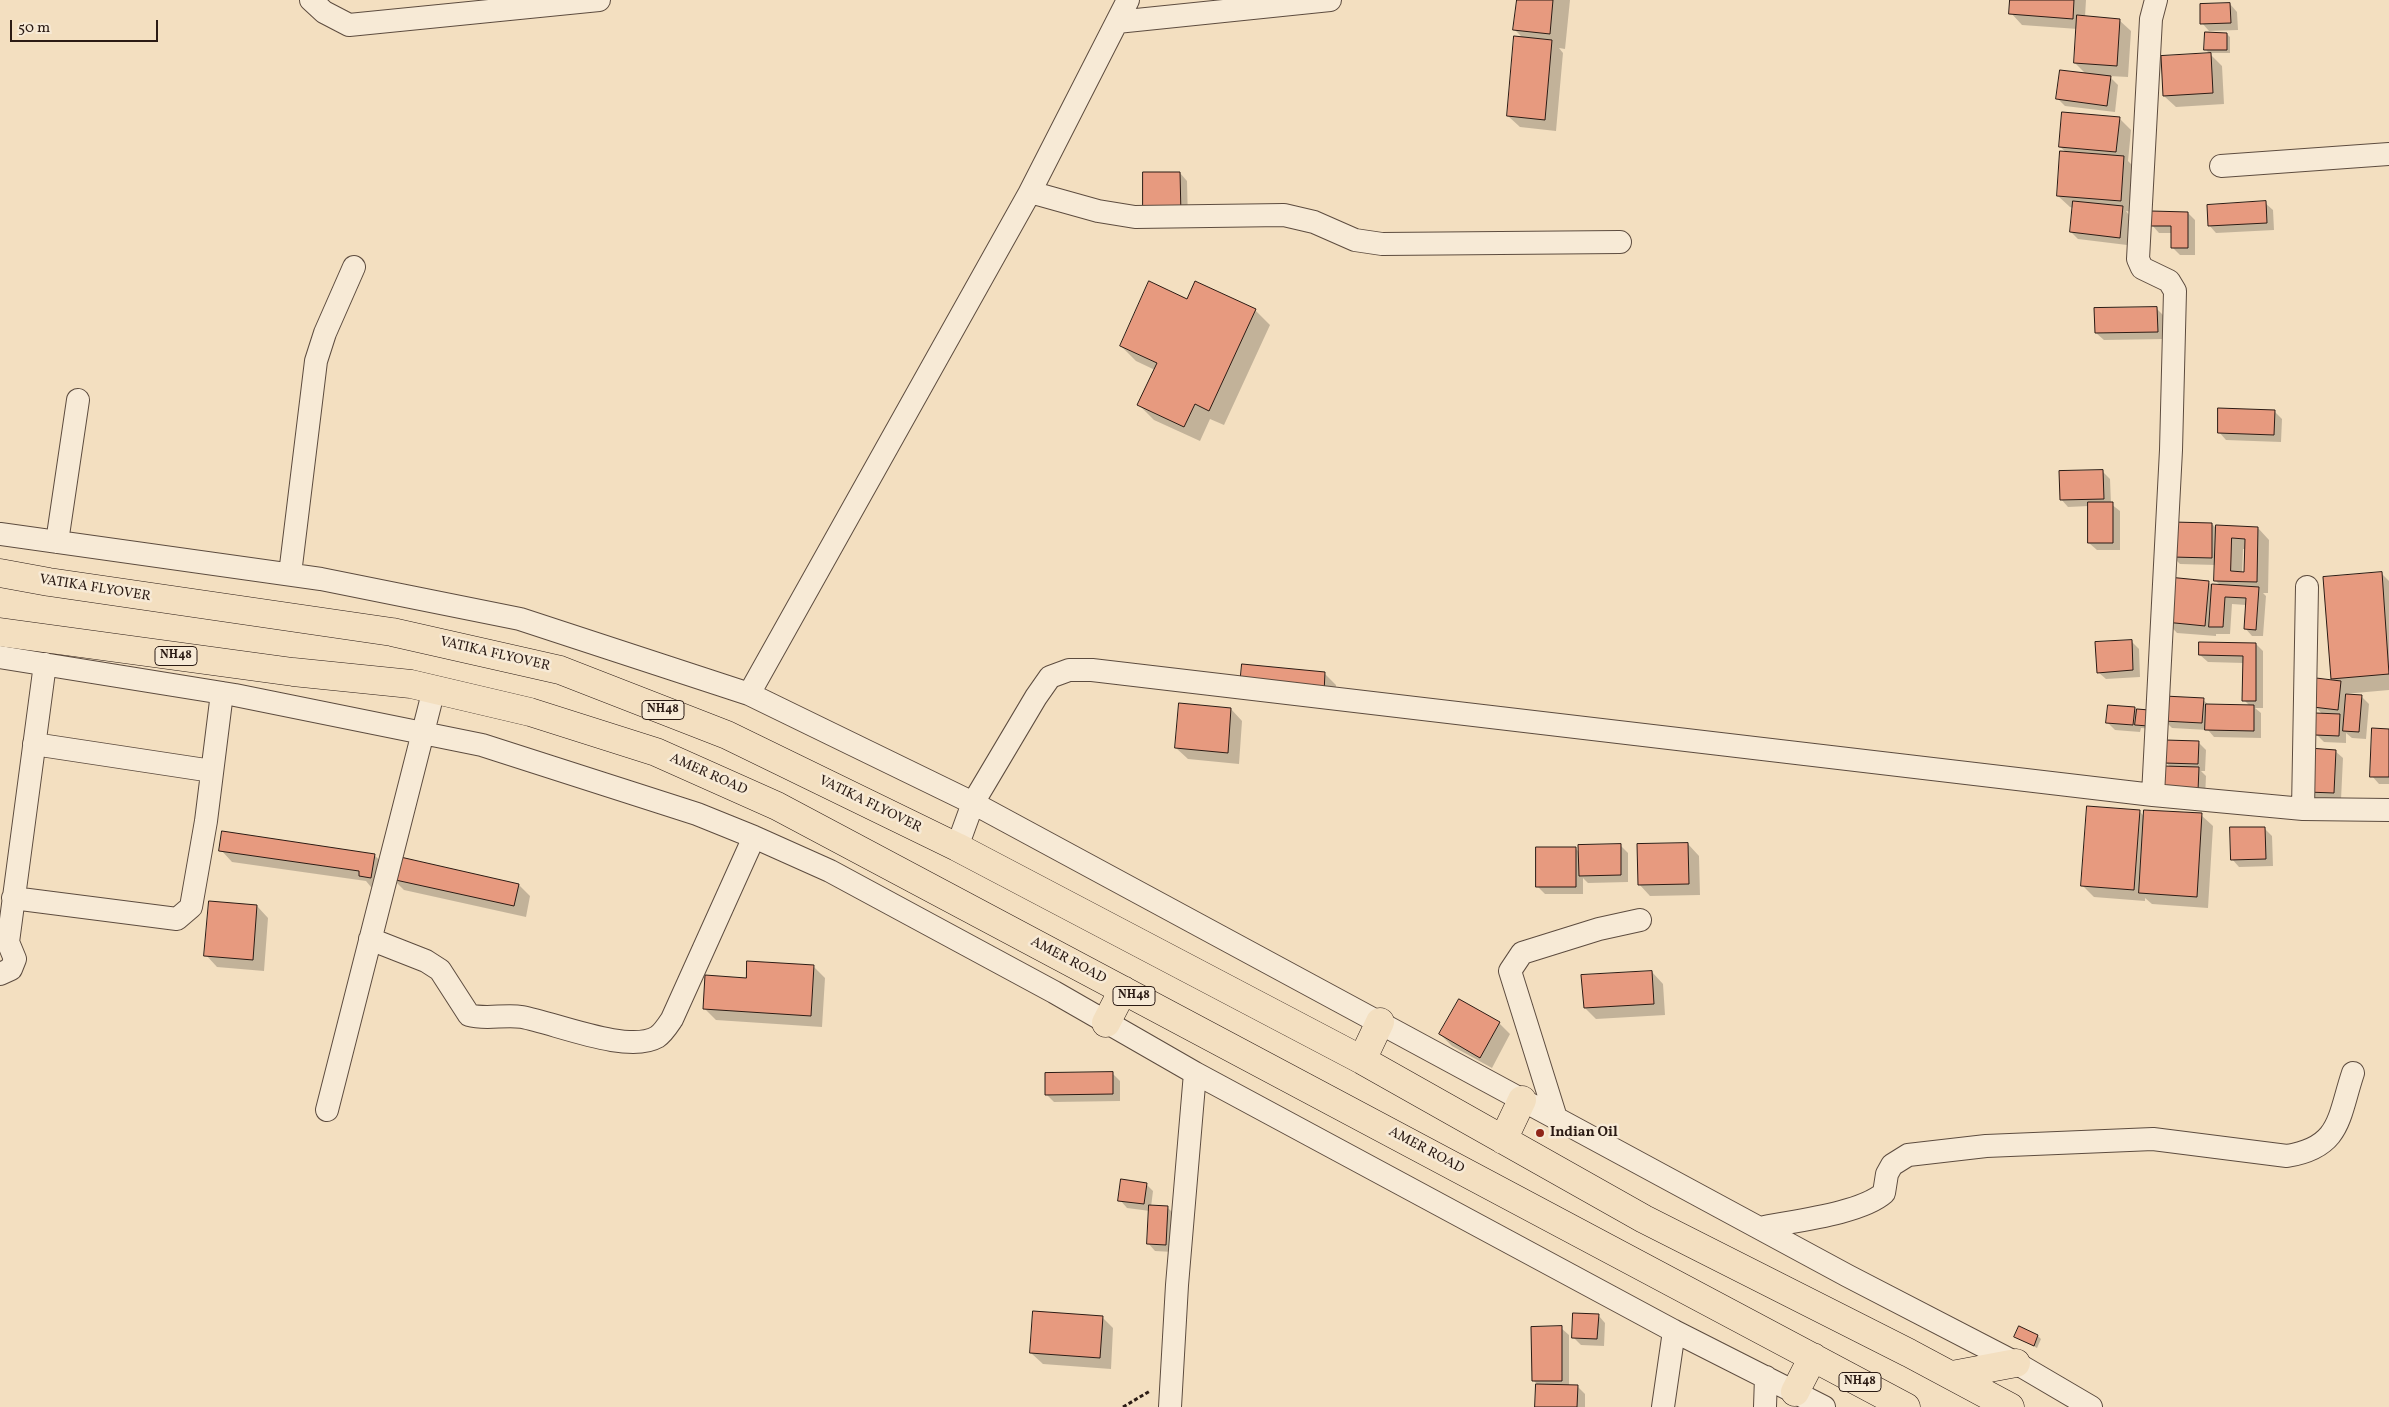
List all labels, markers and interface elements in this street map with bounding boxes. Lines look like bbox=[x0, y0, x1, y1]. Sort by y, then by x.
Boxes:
scale bar bbox=[12, 10, 160, 42]
text: 50 m bbox=[18, 18, 50, 39]
street label: VATIKA FLYOVER bbox=[38, 572, 152, 606]
street label: VATIKA FLYOVER bbox=[438, 634, 552, 676]
road number: NH48 bbox=[155, 646, 197, 666]
road number: NH48 bbox=[642, 700, 684, 720]
street label: AMER ROAD bbox=[667, 750, 749, 800]
street label: VATIKA FLYOVER bbox=[816, 773, 924, 837]
street label: AMER ROAD bbox=[1027, 934, 1109, 988]
road number: NH48 bbox=[1113, 986, 1155, 1006]
street label: AMER ROAD bbox=[1385, 1124, 1467, 1178]
place label: Indian Oil bbox=[1550, 1125, 1618, 1141]
marker: Indian Oil bbox=[1534, 1127, 1546, 1139]
road number: NH48 bbox=[1839, 1372, 1881, 1391]

